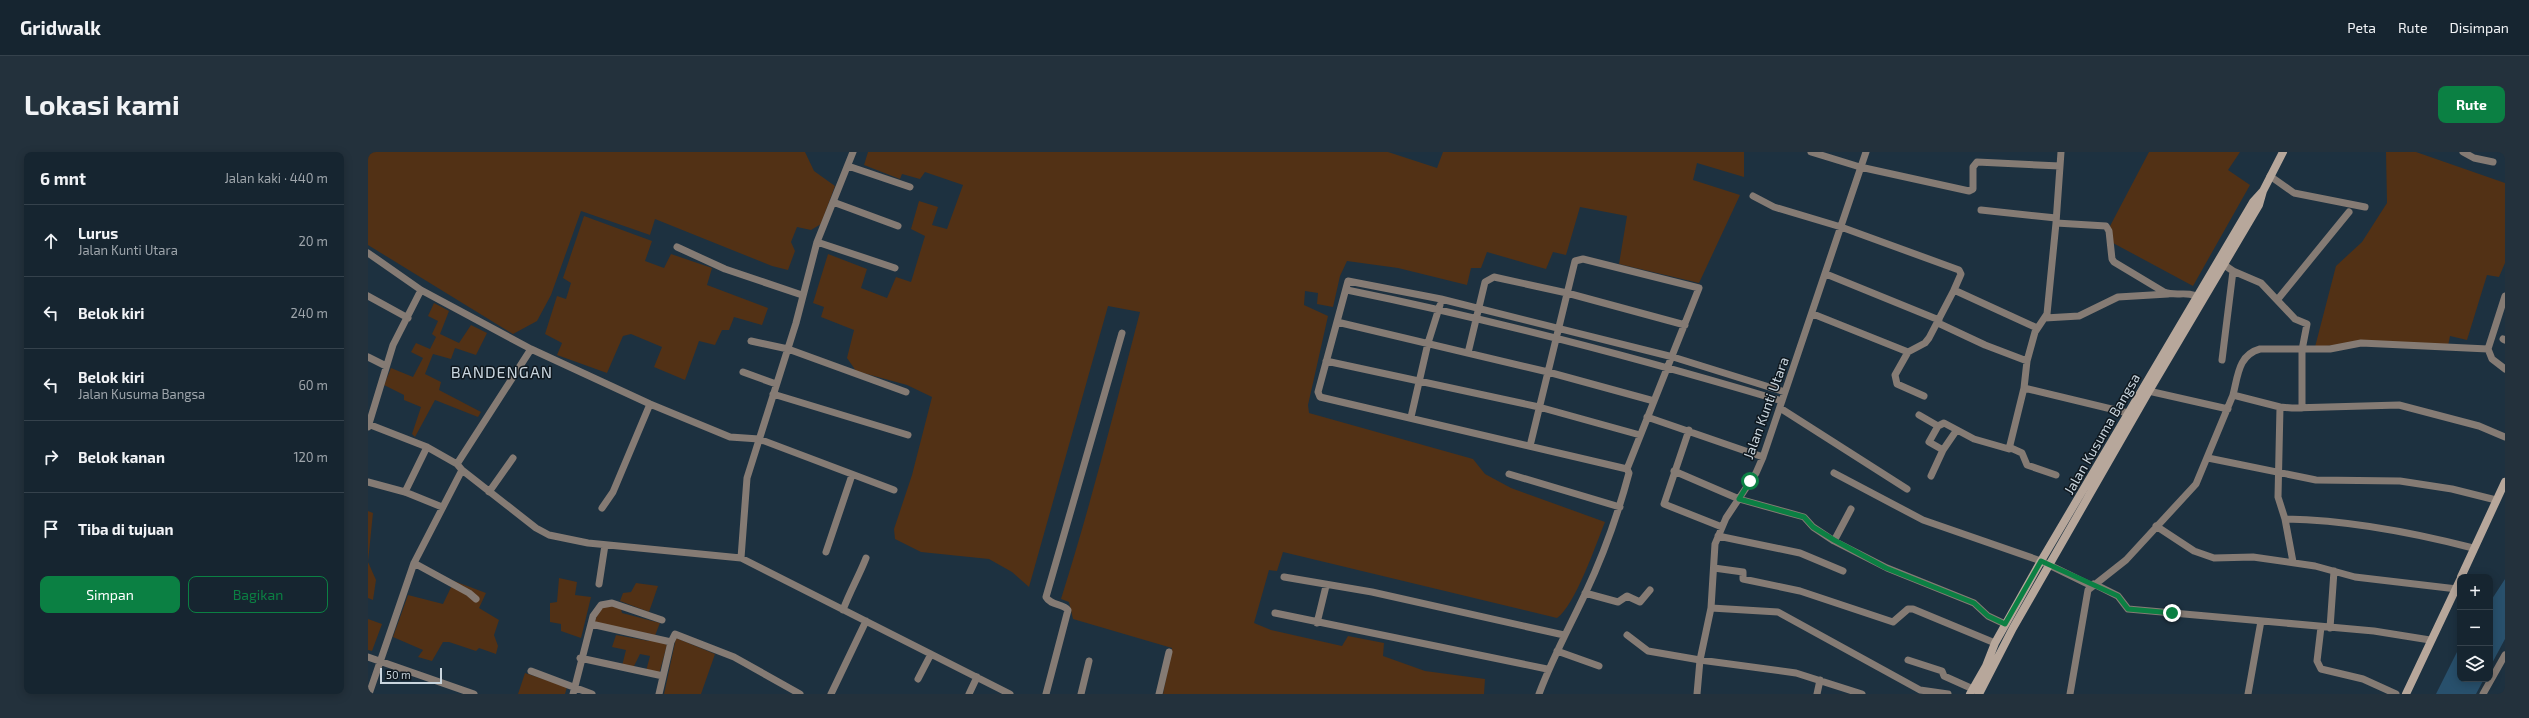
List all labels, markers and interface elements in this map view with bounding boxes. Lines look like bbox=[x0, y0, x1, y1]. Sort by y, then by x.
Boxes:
text: Gridwalk bbox=[20, 16, 101, 39]
text: Peta bbox=[2347, 19, 2376, 36]
text: Rute bbox=[2398, 19, 2427, 36]
text: Disimpan bbox=[2449, 19, 2509, 36]
button: Rute bbox=[2438, 86, 2505, 123]
text: Lokasi kami bbox=[24, 87, 180, 121]
text: 6 mnt bbox=[40, 168, 86, 188]
text: Jalan kaki · 440 m bbox=[224, 170, 328, 186]
text: Lurus bbox=[78, 224, 118, 242]
icon: ahead bbox=[40, 230, 62, 252]
text: 20 m bbox=[299, 233, 328, 249]
text: Jalan Kunti Utara bbox=[78, 242, 178, 258]
icon: left bbox=[40, 302, 62, 324]
text: Belok kiri bbox=[78, 304, 144, 322]
text: 240 m bbox=[291, 305, 328, 321]
street label: Jalan Kunti Utara bbox=[1739, 354, 1792, 461]
district label: BANDENGAN bbox=[451, 362, 553, 381]
text: Belok kiri bbox=[78, 368, 144, 386]
street label: Jalan Kusuma Bangsa bbox=[2060, 370, 2143, 497]
icon: left bbox=[40, 374, 62, 396]
text: 60 m bbox=[298, 377, 328, 393]
text: Jalan Kusuma Bangsa bbox=[78, 386, 205, 402]
icon: right bbox=[40, 446, 62, 468]
text: Belok kanan bbox=[78, 448, 165, 466]
text: 120 m bbox=[293, 449, 328, 465]
route start bbox=[1741, 472, 1759, 490]
icon: arrive bbox=[40, 518, 62, 540]
text: Tiba di tujuan bbox=[78, 520, 174, 538]
map controls bbox=[2457, 574, 2493, 682]
button: + bbox=[2457, 574, 2493, 610]
button: Simpan bbox=[40, 576, 180, 613]
button: Bagikan bbox=[188, 576, 328, 613]
route end bbox=[2163, 604, 2181, 622]
button: − bbox=[2457, 610, 2493, 646]
button: layers bbox=[2457, 646, 2493, 682]
scale bar bbox=[380, 666, 442, 685]
text: 50 m bbox=[386, 668, 411, 681]

